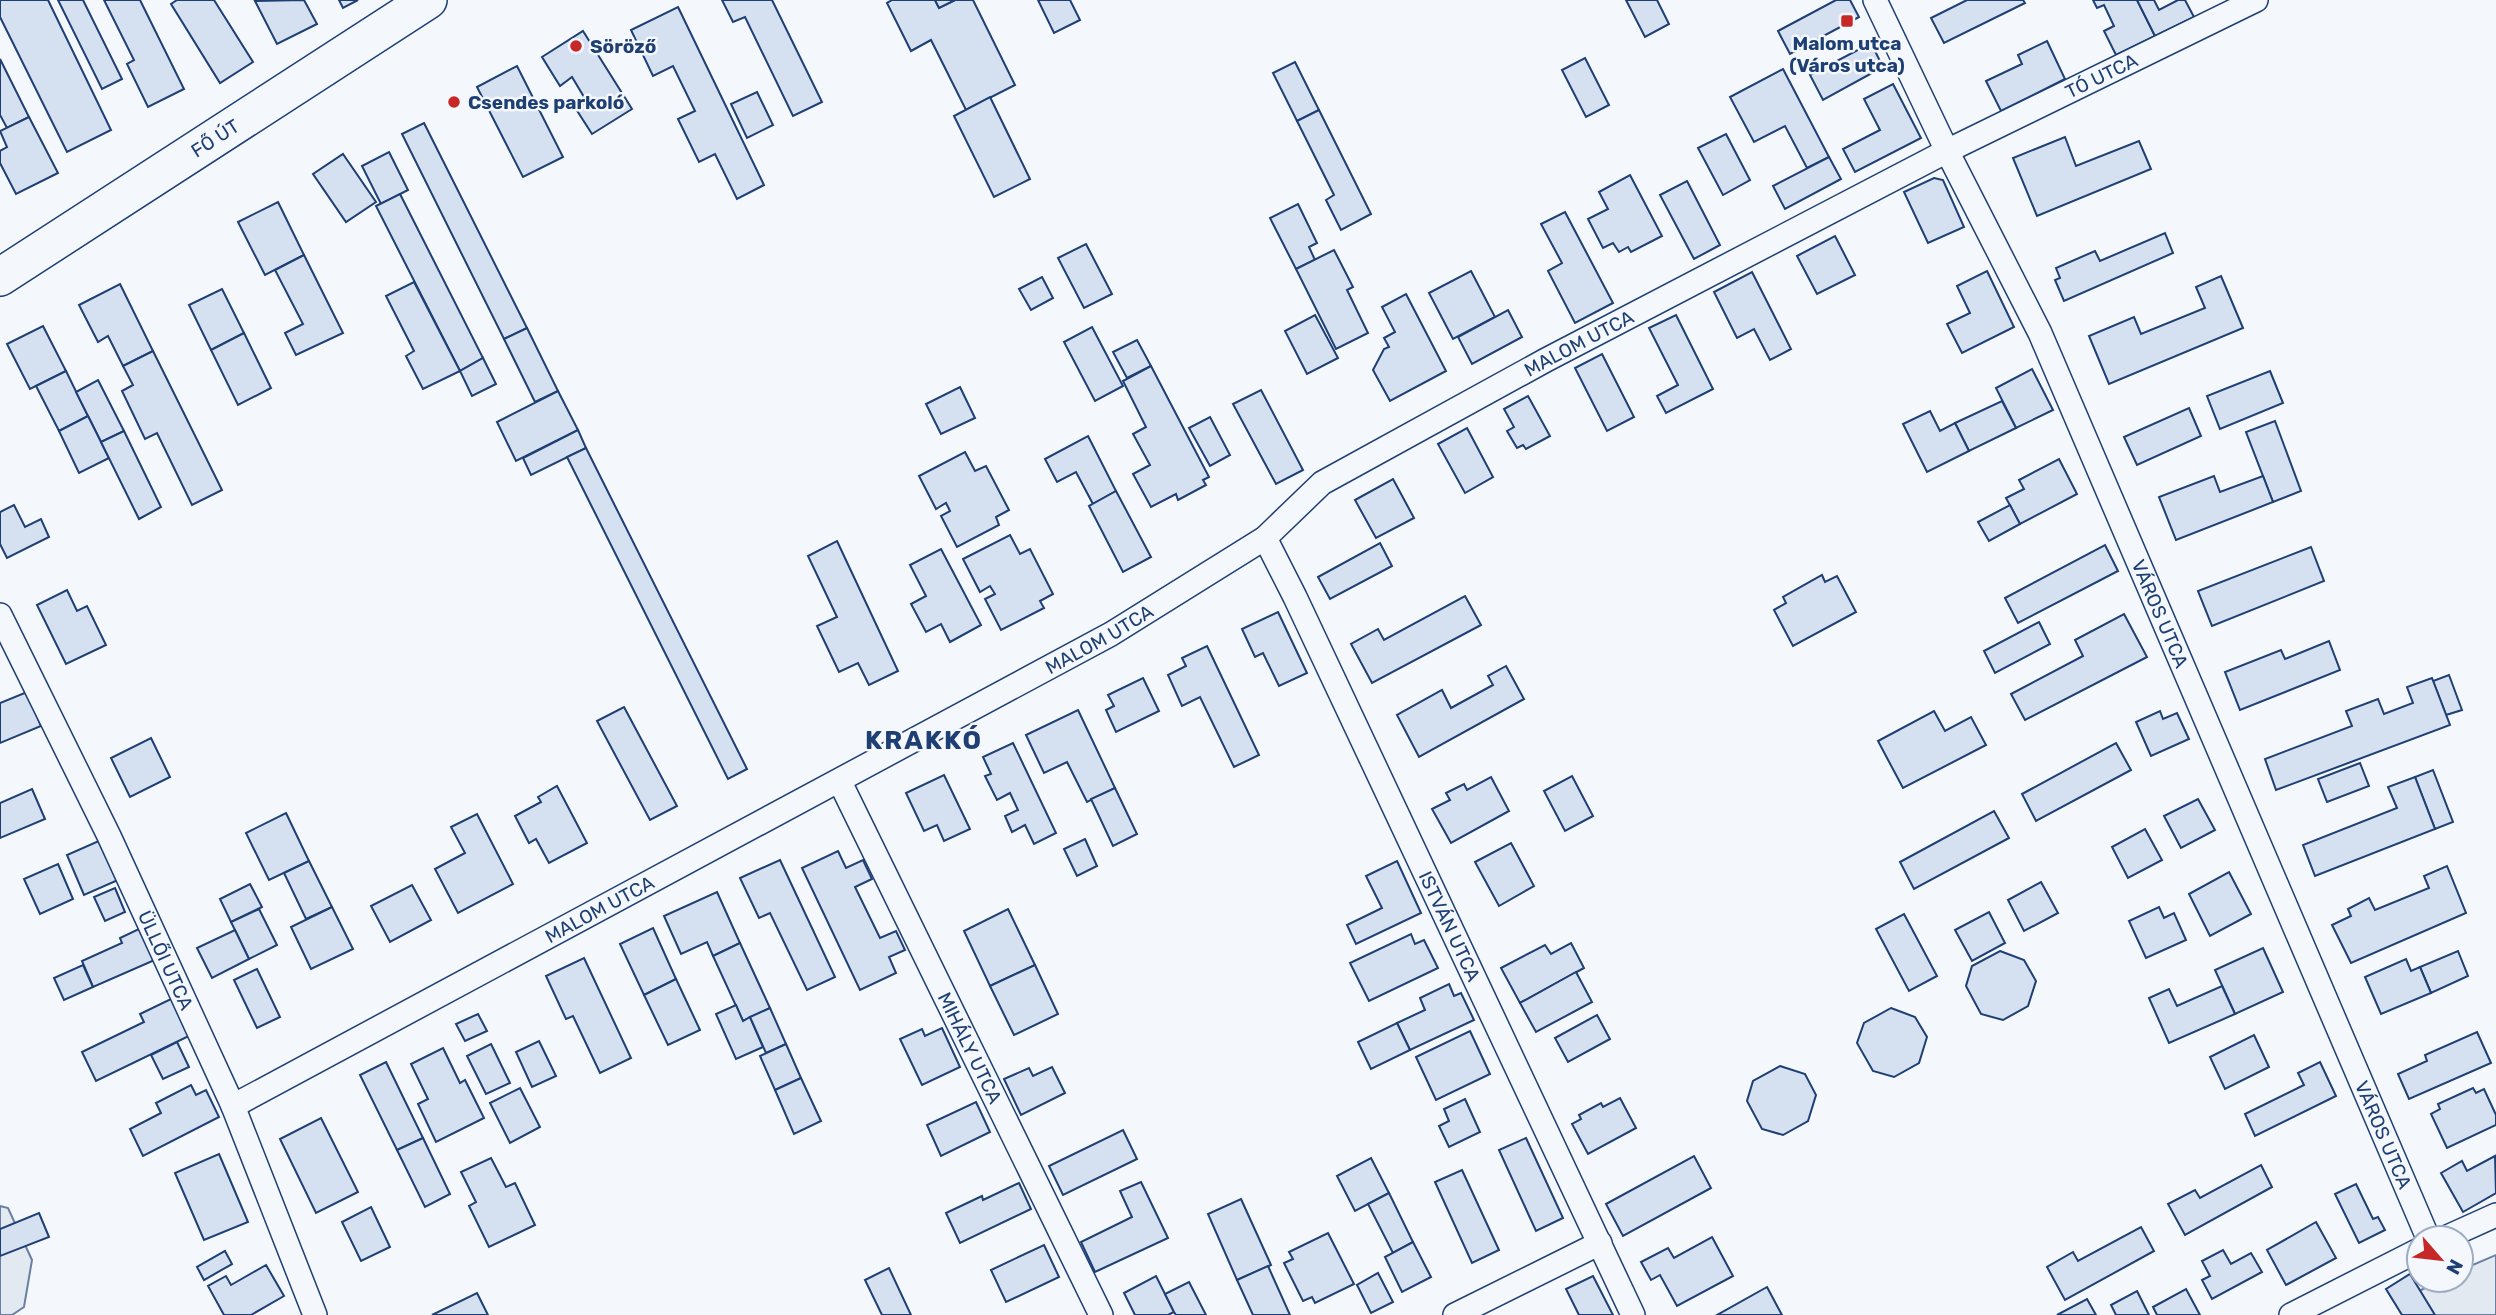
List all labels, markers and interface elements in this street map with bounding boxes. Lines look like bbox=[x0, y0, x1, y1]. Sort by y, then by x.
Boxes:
marker: Malom utca (Város utca) bbox=[1839, 13, 1855, 29]
place label: Malom utca (Város utca) bbox=[1789, 32, 1905, 77]
place label: Söröző bbox=[590, 35, 656, 58]
marker: Söröző bbox=[568, 38, 584, 54]
street label: TÓ UTCA bbox=[2061, 48, 2141, 103]
place label: Csendes parkoló bbox=[468, 91, 624, 114]
marker: Csendes parkoló bbox=[446, 94, 462, 110]
street label: FŐ ÚT bbox=[186, 114, 243, 162]
street label: MALOM UTCA bbox=[1520, 305, 1638, 381]
street label: VÁROS UTCA bbox=[2127, 556, 2194, 671]
street label: MALOM UTCA bbox=[1041, 599, 1157, 679]
district label: KRAKKÓ bbox=[865, 724, 983, 756]
street label: ISTVÁN UTCA bbox=[1414, 867, 1486, 985]
street label: MALOM UTCA bbox=[541, 870, 658, 948]
street label: ÜLLŐI UTCA bbox=[133, 907, 199, 1014]
street label: MIHÁLY UTCA bbox=[933, 988, 1007, 1107]
street label: VÁROS UTCA bbox=[2350, 1077, 2417, 1193]
north arrow bbox=[2405, 1224, 2475, 1294]
text: N bbox=[2441, 1255, 2468, 1278]

